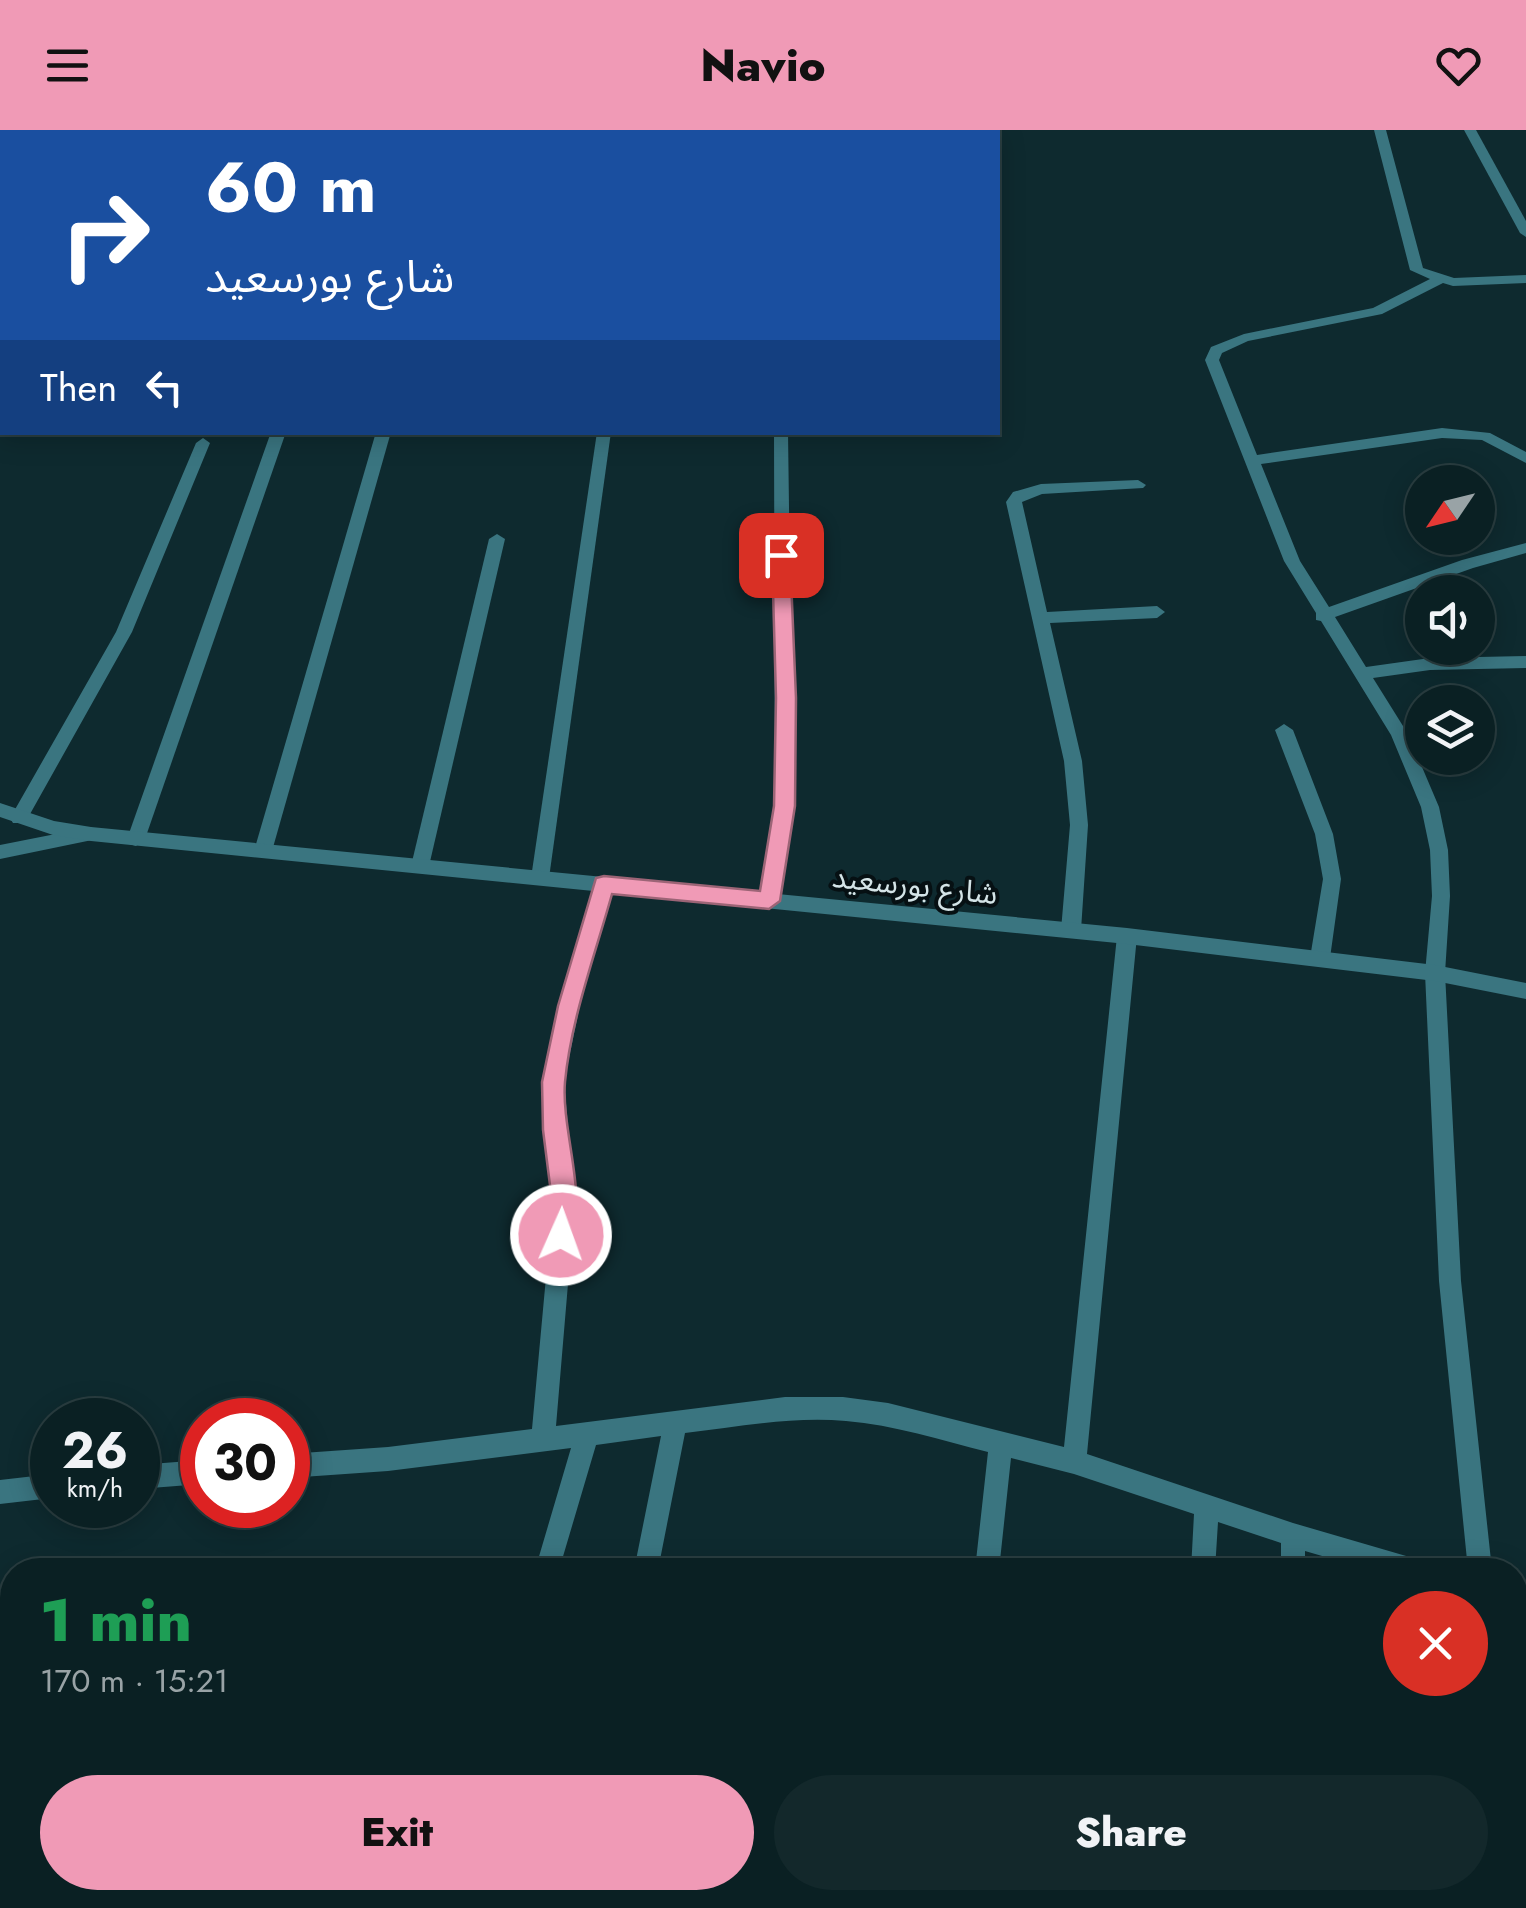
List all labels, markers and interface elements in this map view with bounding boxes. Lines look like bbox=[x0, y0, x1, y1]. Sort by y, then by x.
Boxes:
text: Navio bbox=[700, 33, 826, 98]
icon: menu bbox=[40, 38, 95, 93]
icon: heart bbox=[1431, 38, 1486, 93]
text: 60 m bbox=[205, 137, 377, 238]
icon: right bbox=[40, 170, 170, 300]
text: شارع بورسعيد bbox=[205, 244, 454, 309]
text: Then bbox=[40, 360, 117, 415]
icon: left bbox=[137, 360, 192, 415]
north arrow bbox=[1405, 465, 1495, 555]
map controls bbox=[1405, 465, 1495, 775]
pin bbox=[739, 513, 824, 598]
icon: arrive bbox=[754, 528, 809, 583]
button: sound bbox=[1405, 575, 1495, 665]
button: layers bbox=[1405, 685, 1495, 775]
street label: شارع بورسعيد bbox=[830, 855, 1000, 916]
position arrow bbox=[509, 1183, 613, 1287]
speed limit sign: 30 bbox=[180, 1398, 310, 1528]
text: 26 bbox=[62, 1414, 128, 1487]
text: km/h bbox=[67, 1470, 123, 1506]
text: 1 min bbox=[40, 1577, 192, 1664]
button: close bbox=[1383, 1591, 1488, 1696]
text: 170 m · 15:21 bbox=[40, 1658, 228, 1704]
button: Exit bbox=[40, 1775, 754, 1890]
button: Share bbox=[774, 1775, 1488, 1890]

